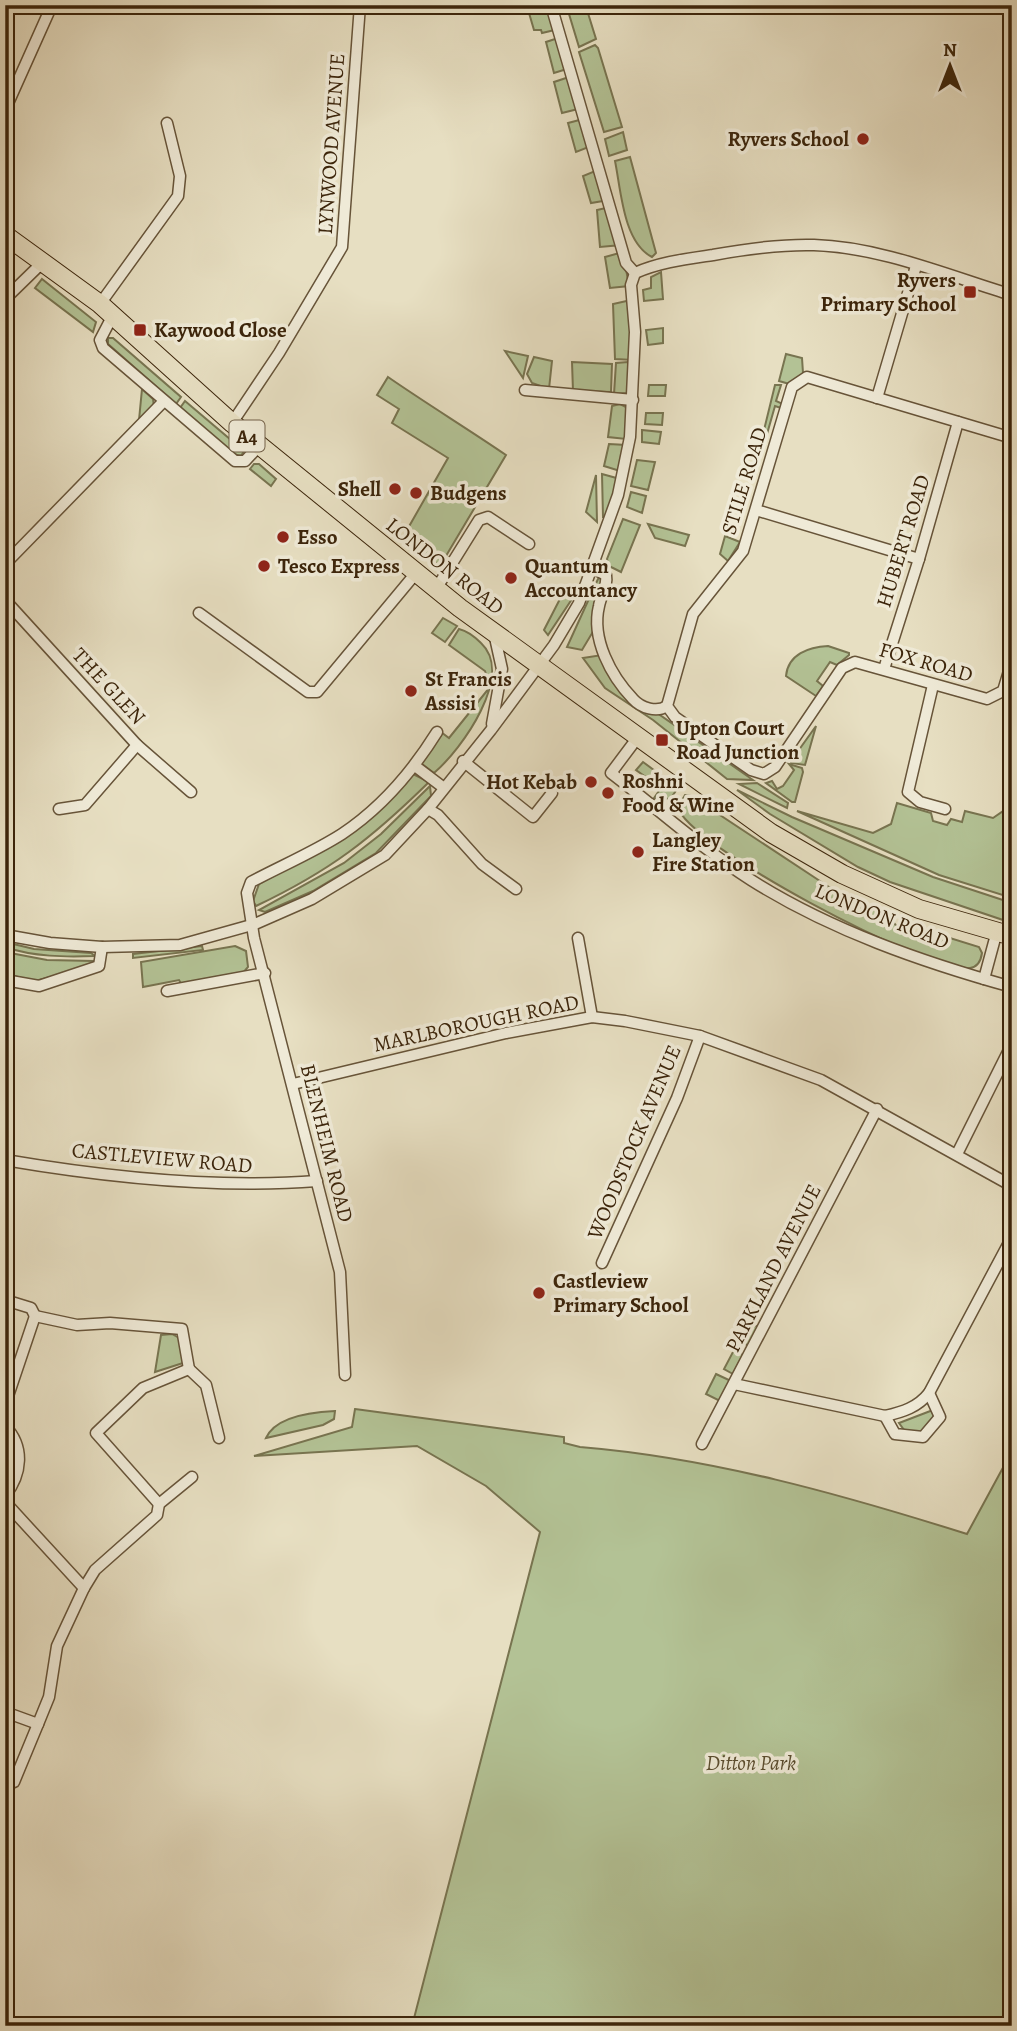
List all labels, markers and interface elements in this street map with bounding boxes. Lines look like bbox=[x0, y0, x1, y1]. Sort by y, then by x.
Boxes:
north arrow bbox=[916, 32, 986, 102]
text: N bbox=[943, 37, 957, 63]
street label: LYNWOOD AVENUE bbox=[311, 52, 351, 236]
place label: Ryvers School bbox=[728, 125, 849, 153]
marker: Ryvers School bbox=[855, 131, 871, 147]
place label: Ryvers Primary School bbox=[821, 266, 956, 318]
marker: Ryvers Primary School bbox=[962, 284, 978, 300]
place label: Kaywood Close bbox=[154, 316, 287, 344]
marker: Kaywood Close bbox=[132, 322, 148, 338]
road number: A4 bbox=[230, 420, 264, 452]
street label: STILE ROAD bbox=[714, 424, 774, 538]
street label: HUBERT ROAD bbox=[870, 471, 936, 611]
place label: Shell bbox=[338, 475, 381, 503]
place label: Budgens bbox=[430, 479, 507, 507]
marker: Shell bbox=[387, 481, 403, 497]
marker: Budgens bbox=[408, 485, 424, 501]
street label: LONDON ROAD bbox=[380, 511, 510, 621]
place label: Esso bbox=[297, 523, 338, 551]
marker: Esso bbox=[275, 529, 291, 545]
place label: Tesco Express bbox=[278, 552, 400, 580]
place label: Quantum Accountancy bbox=[524, 552, 638, 604]
marker: Tesco Express bbox=[256, 558, 272, 574]
marker: Quantum Accountancy bbox=[503, 570, 519, 586]
street label: FOX ROAD bbox=[876, 635, 976, 689]
street label: THE GLEN bbox=[66, 641, 152, 731]
place label: St Francis Assisi bbox=[424, 665, 512, 717]
marker: St Francis Assisi bbox=[403, 683, 419, 699]
place label: Upton Court Road Junction bbox=[676, 714, 800, 766]
marker: Upton Court Road Junction bbox=[654, 732, 670, 748]
place label: Roshni Food & Wine bbox=[622, 767, 735, 819]
place label: Hot Kebab bbox=[486, 768, 577, 796]
marker: Hot Kebab bbox=[583, 774, 599, 790]
marker: Roshni Food & Wine bbox=[600, 785, 616, 801]
place label: Langley Fire Station bbox=[652, 826, 755, 878]
marker: Langley Fire Station bbox=[630, 844, 646, 860]
street label: LONDON ROAD bbox=[811, 876, 953, 956]
street label: MARLBOROUGH ROAD bbox=[371, 988, 581, 1058]
street label: WOODSTOCK AVENUE bbox=[580, 1041, 688, 1244]
street label: BLENHEIM ROAD bbox=[294, 1061, 360, 1225]
street label: CASTLEVIEW ROAD bbox=[71, 1136, 253, 1180]
street label: PARKLAND AVENUE bbox=[718, 1179, 828, 1357]
place label: Castleview Primary School bbox=[553, 1267, 689, 1319]
marker: Castleview Primary School bbox=[531, 1285, 547, 1301]
park label: Ditton Park bbox=[706, 1749, 796, 1777]

